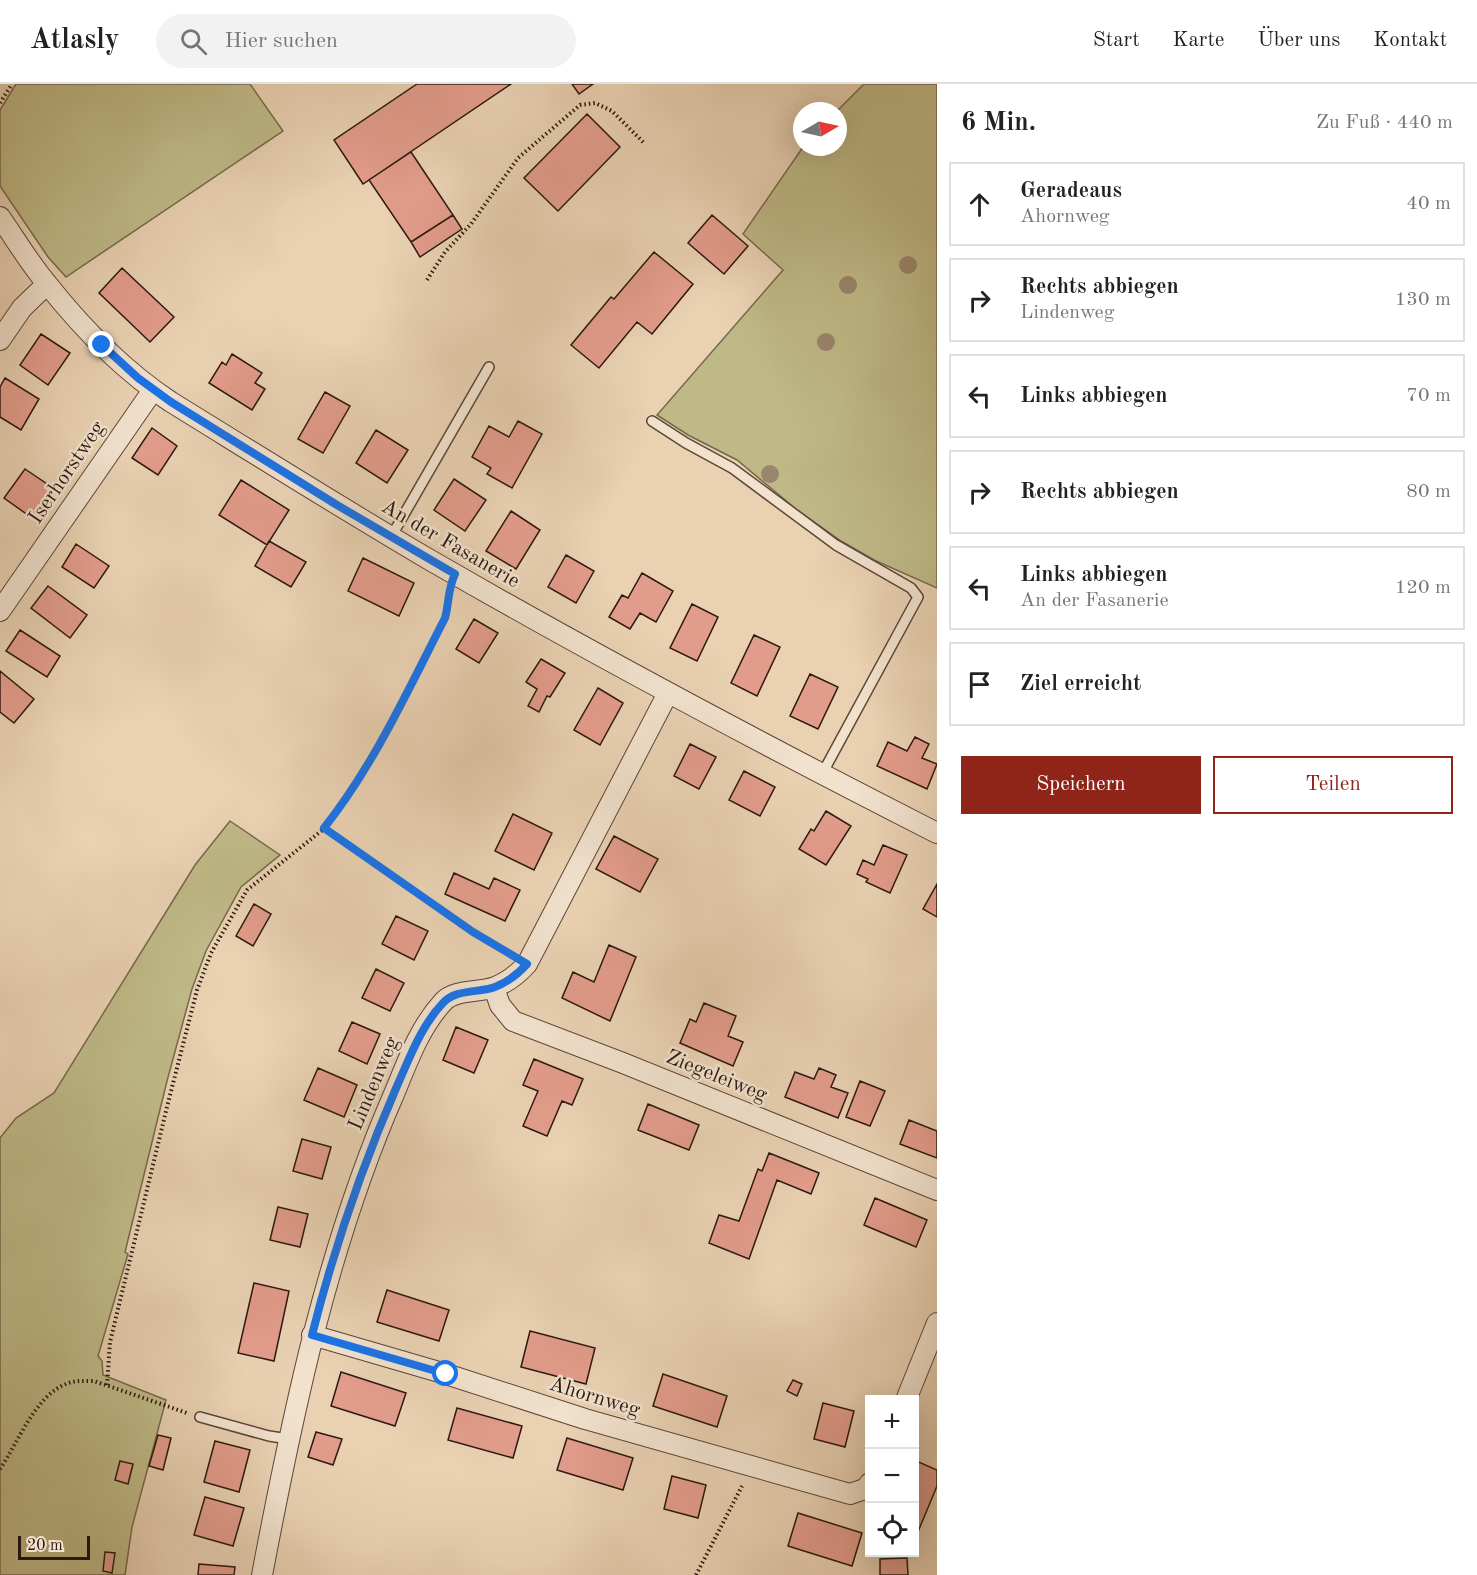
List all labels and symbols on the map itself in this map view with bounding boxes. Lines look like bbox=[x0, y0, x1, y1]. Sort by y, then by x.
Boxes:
north arrow bbox=[793, 102, 847, 156]
route end bbox=[88, 331, 114, 357]
street label: Iserhorstweg bbox=[25, 417, 110, 528]
street label: An der Fasanerie bbox=[377, 496, 523, 592]
street label: Lindenweg bbox=[345, 1033, 404, 1133]
street label: Ziegeleiweg bbox=[663, 1047, 771, 1106]
route start bbox=[432, 1360, 458, 1386]
street label: Ahornweg bbox=[546, 1374, 643, 1421]
scale bar bbox=[18, 1533, 90, 1560]

